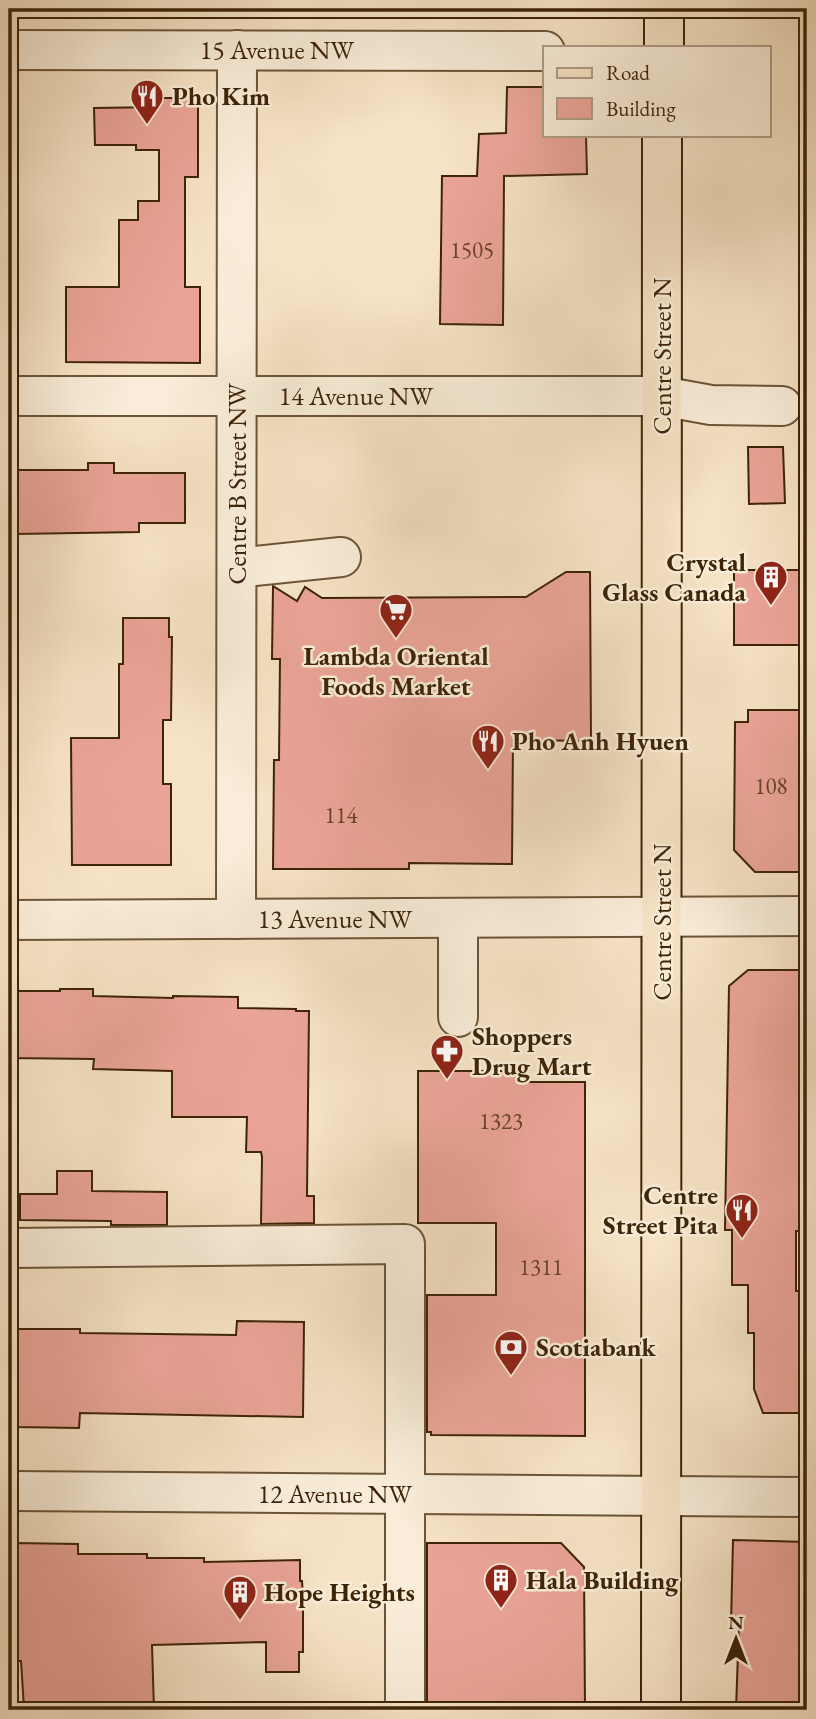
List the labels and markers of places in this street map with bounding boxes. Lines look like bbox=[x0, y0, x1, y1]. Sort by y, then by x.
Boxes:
restaurant icon: Pho Kim bbox=[128, 77, 166, 126]
place label: Pho Kim bbox=[172, 79, 270, 113]
place label: Crystal Glass Canada bbox=[602, 545, 747, 609]
building icon: Crystal Glass Canada bbox=[752, 558, 790, 607]
supermarket icon: Lambda Oriental Foods Market bbox=[377, 591, 415, 640]
place label: Lambda Oriental Foods Market bbox=[303, 639, 489, 703]
restaurant icon: Pho Anh Hyuen bbox=[469, 722, 507, 771]
place label: Pho Anh Hyuen bbox=[512, 724, 689, 758]
place label: Shoppers Drug Mart bbox=[472, 1019, 592, 1083]
pharmacy icon: Shoppers Drug Mart bbox=[428, 1032, 466, 1081]
place label: Centre Street Pita bbox=[603, 1178, 719, 1242]
restaurant icon: Centre Street Pita bbox=[723, 1191, 761, 1240]
bank icon: Scotiabank bbox=[492, 1328, 530, 1377]
place label: Scotiabank bbox=[536, 1330, 657, 1364]
building icon: Hala Building bbox=[482, 1561, 520, 1610]
place label: Hala Building bbox=[526, 1563, 679, 1597]
building icon: Hope Heights bbox=[221, 1573, 259, 1622]
place label: Hope Heights bbox=[264, 1575, 415, 1609]

